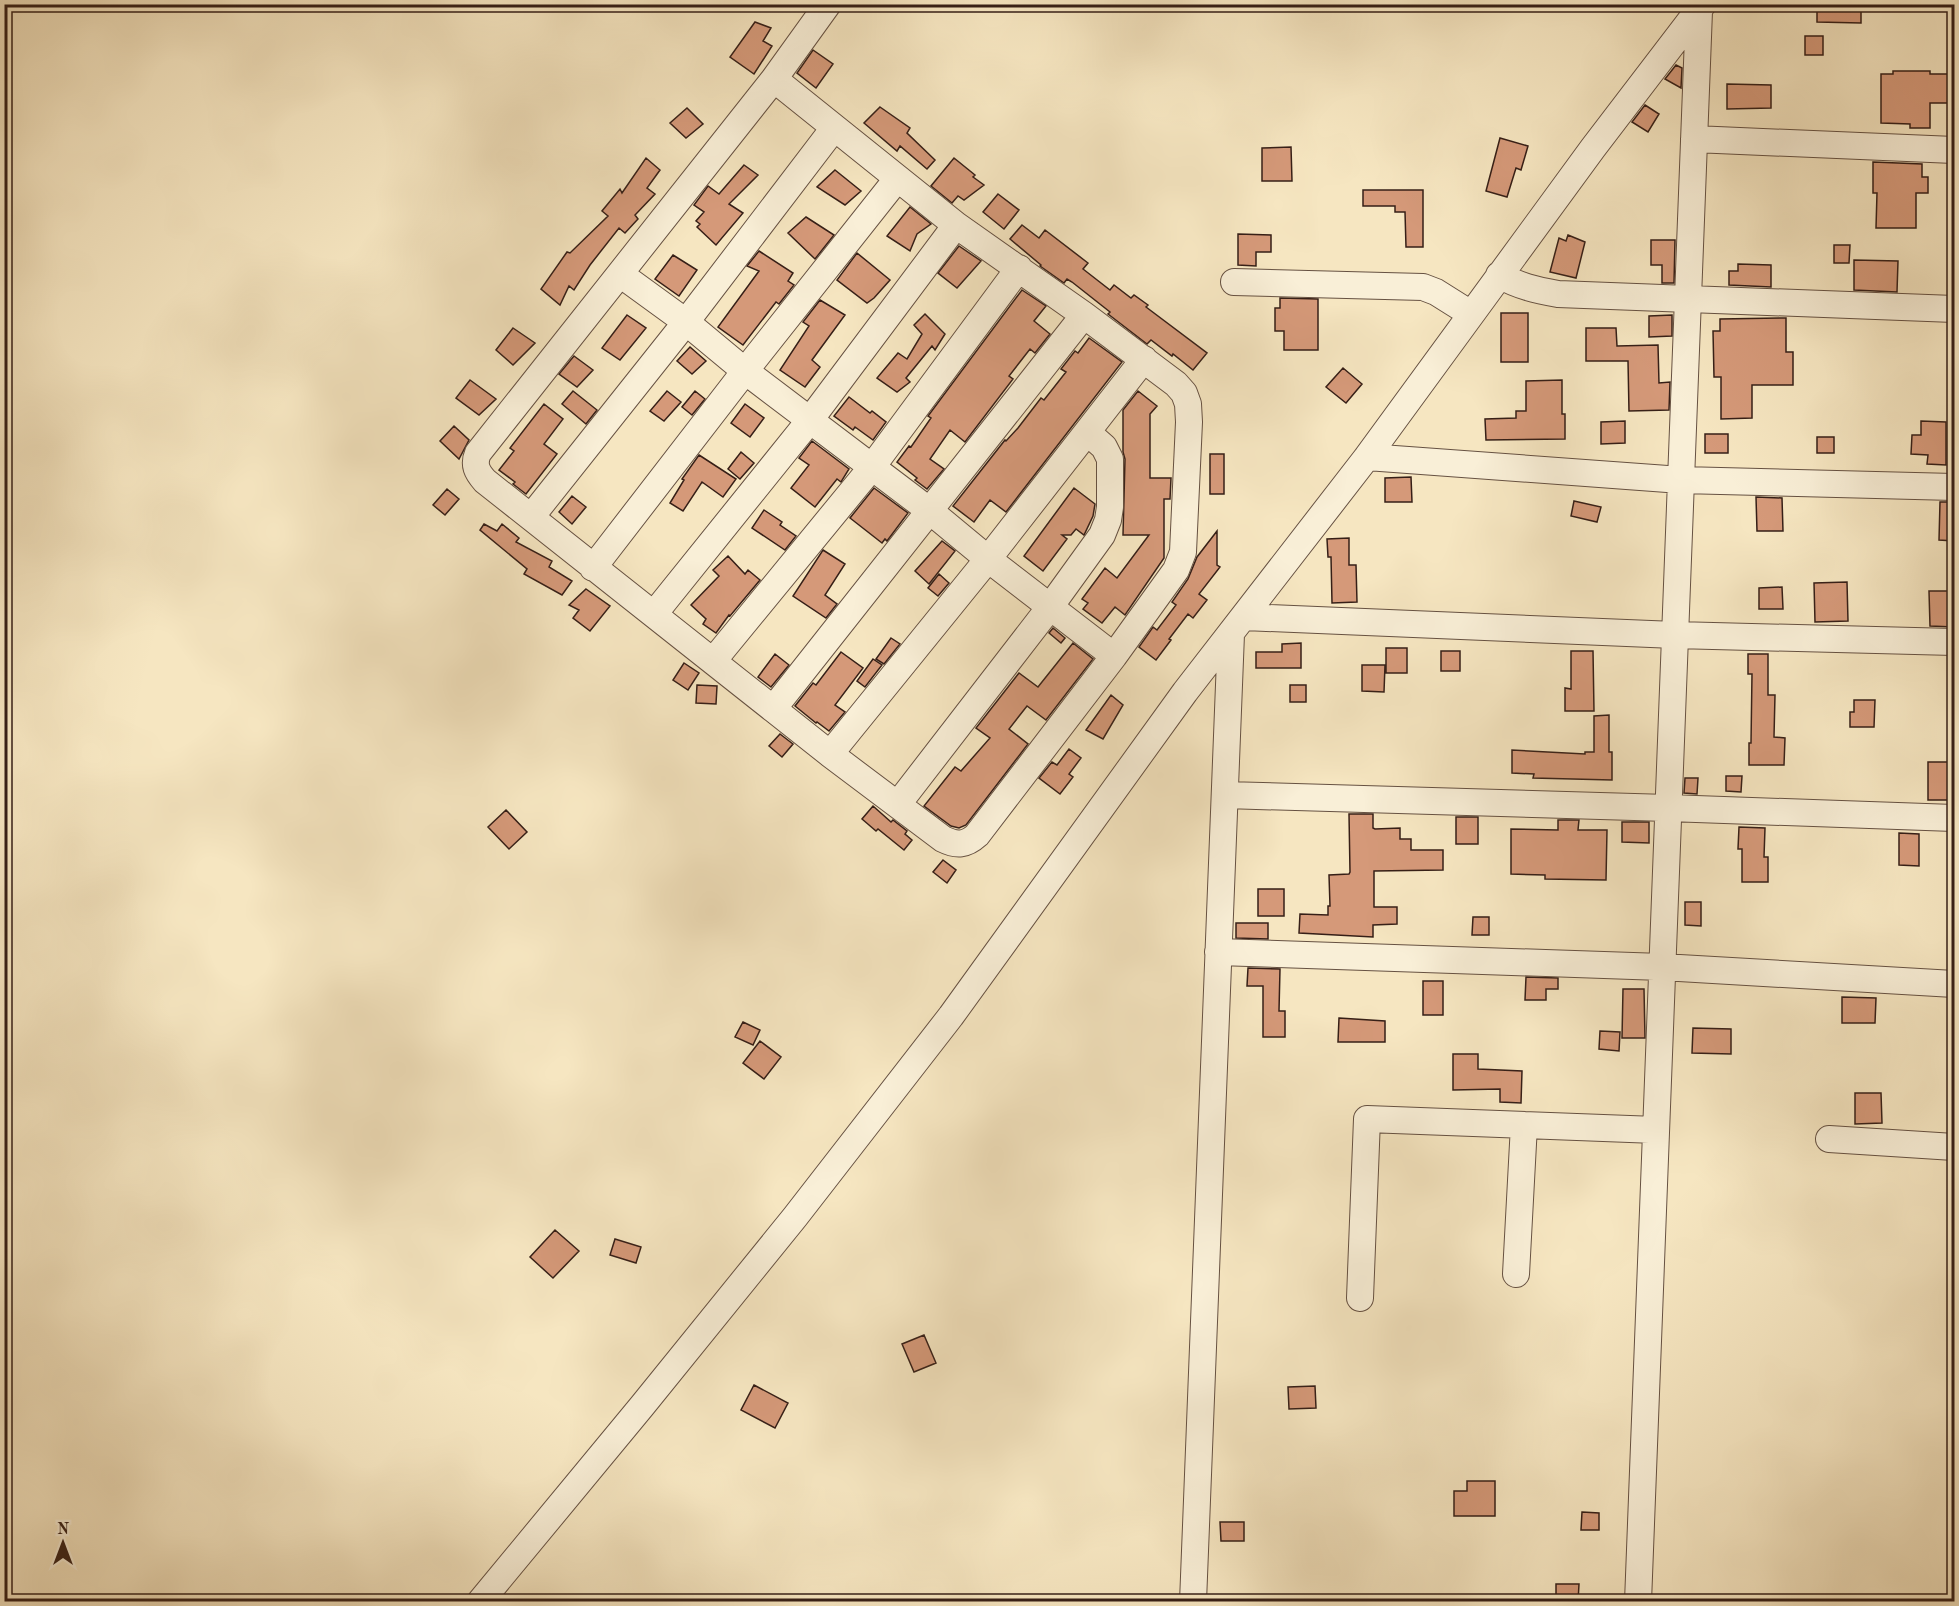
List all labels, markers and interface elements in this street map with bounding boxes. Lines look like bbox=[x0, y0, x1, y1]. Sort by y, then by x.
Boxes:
north arrow bbox=[33, 1513, 93, 1573]
text: N bbox=[57, 1522, 70, 1538]

